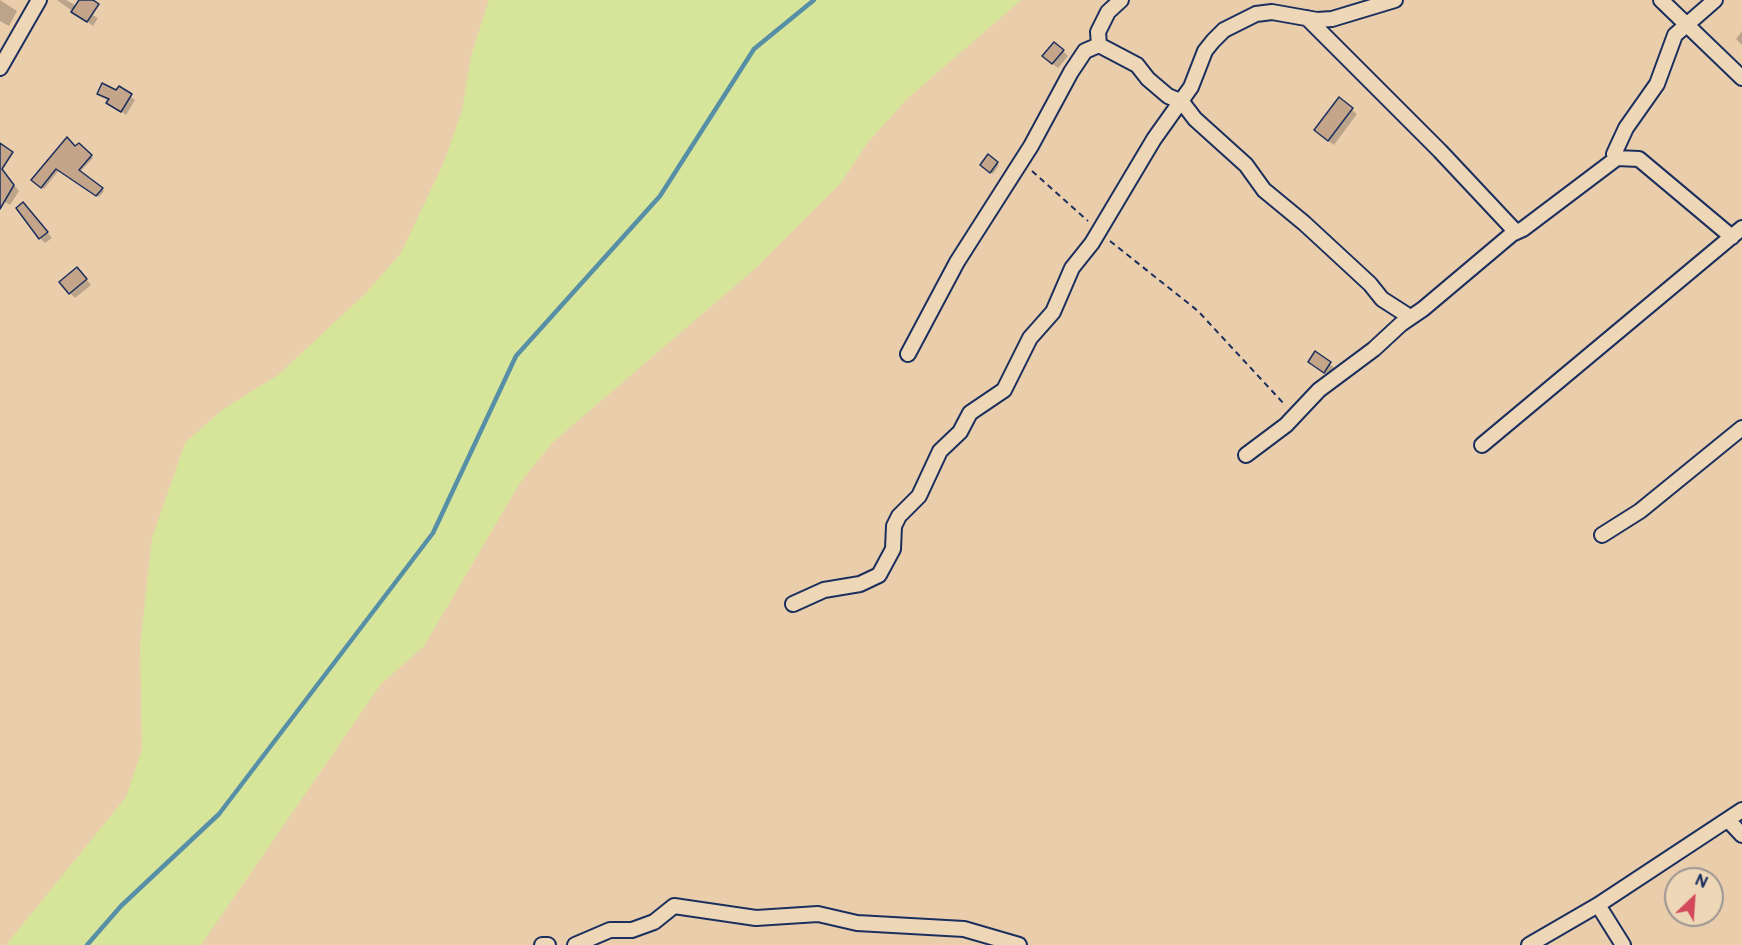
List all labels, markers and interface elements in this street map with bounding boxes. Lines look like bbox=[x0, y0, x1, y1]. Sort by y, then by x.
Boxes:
north arrow bbox=[1664, 867, 1724, 927]
text: N bbox=[1692, 871, 1710, 893]

